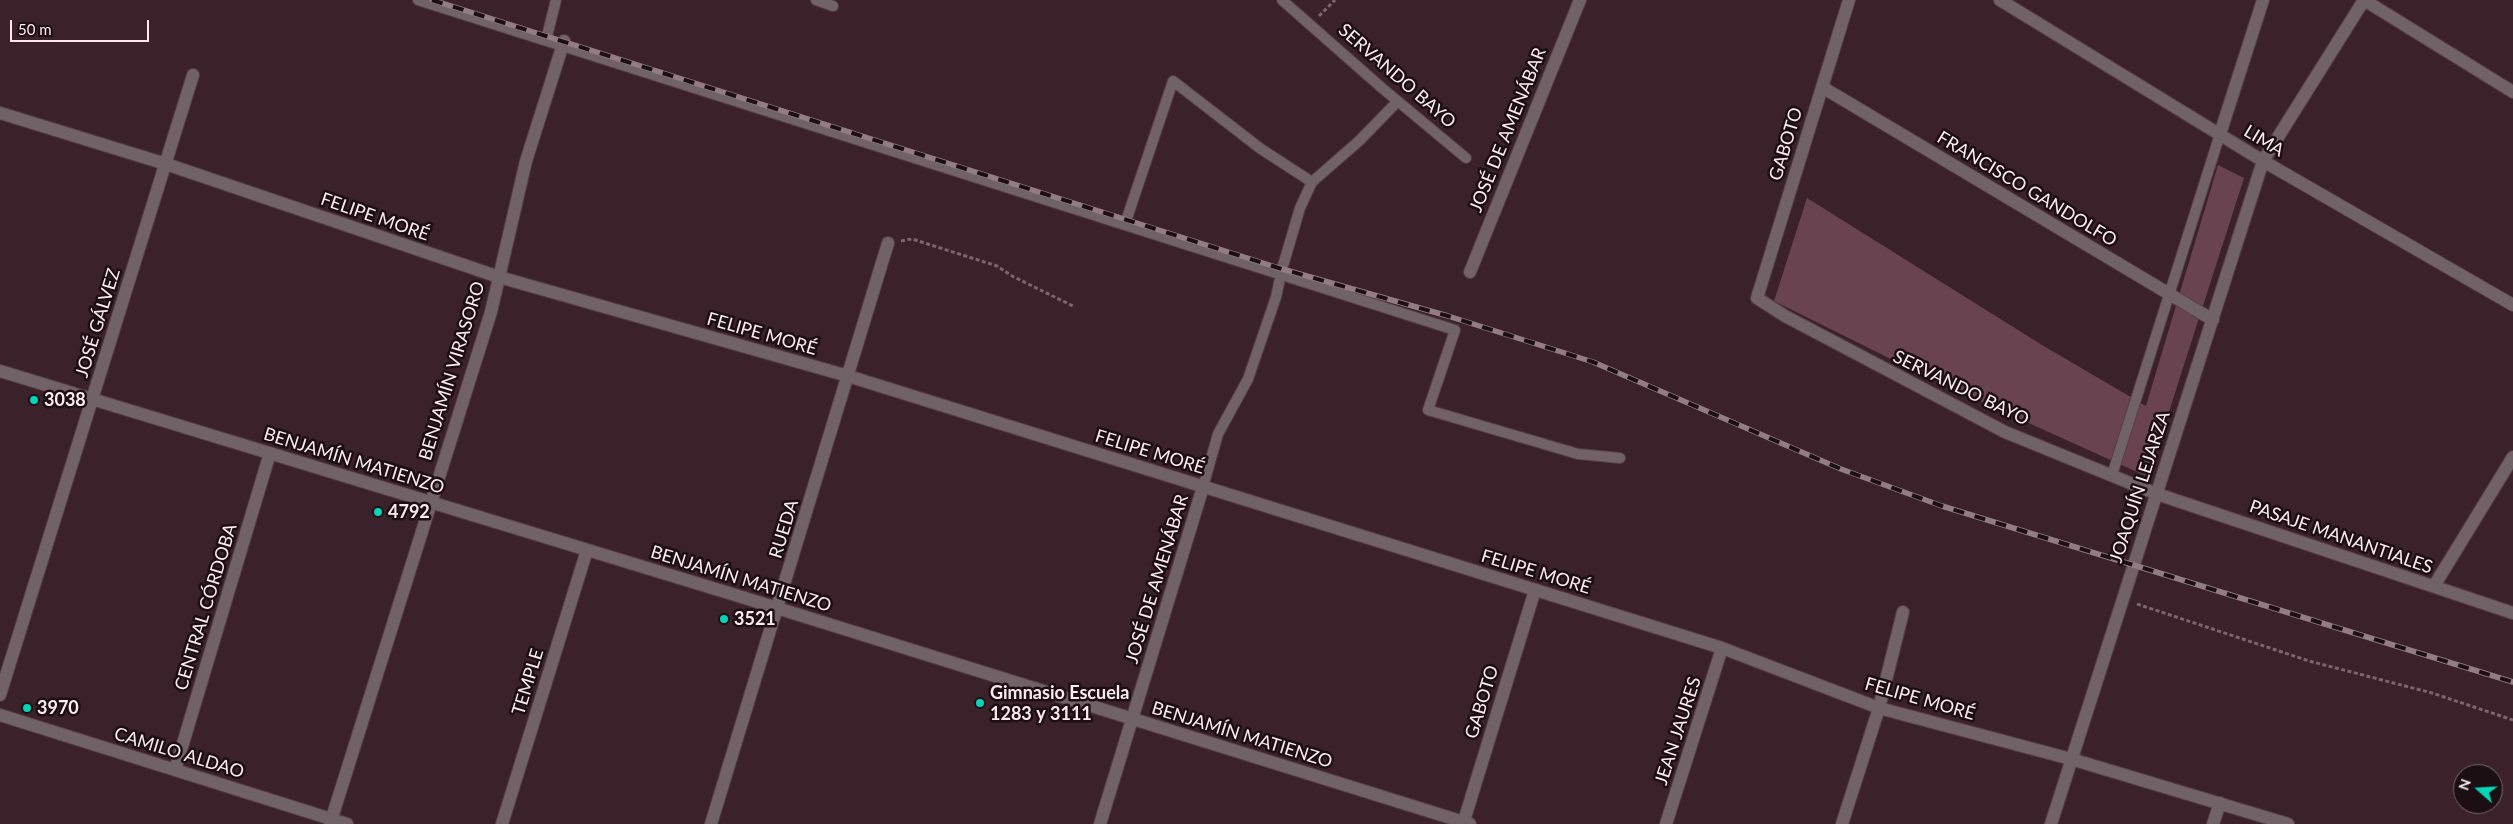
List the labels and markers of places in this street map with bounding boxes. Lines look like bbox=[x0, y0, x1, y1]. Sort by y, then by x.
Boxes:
place label: 3038 bbox=[44, 389, 86, 411]
marker: 3038 bbox=[28, 394, 40, 406]
place label: 4792 bbox=[388, 501, 430, 523]
marker: 4792 bbox=[372, 506, 384, 518]
place label: 3521 bbox=[734, 608, 776, 630]
marker: 3521 bbox=[718, 613, 730, 625]
place label: Gimnasio Escuela 1283 y 3111 bbox=[990, 682, 1129, 724]
place label: 3970 bbox=[37, 697, 79, 719]
marker: Gimnasio Escuela 1283 y 3111 bbox=[974, 697, 986, 709]
marker: 3970 bbox=[21, 702, 33, 714]

